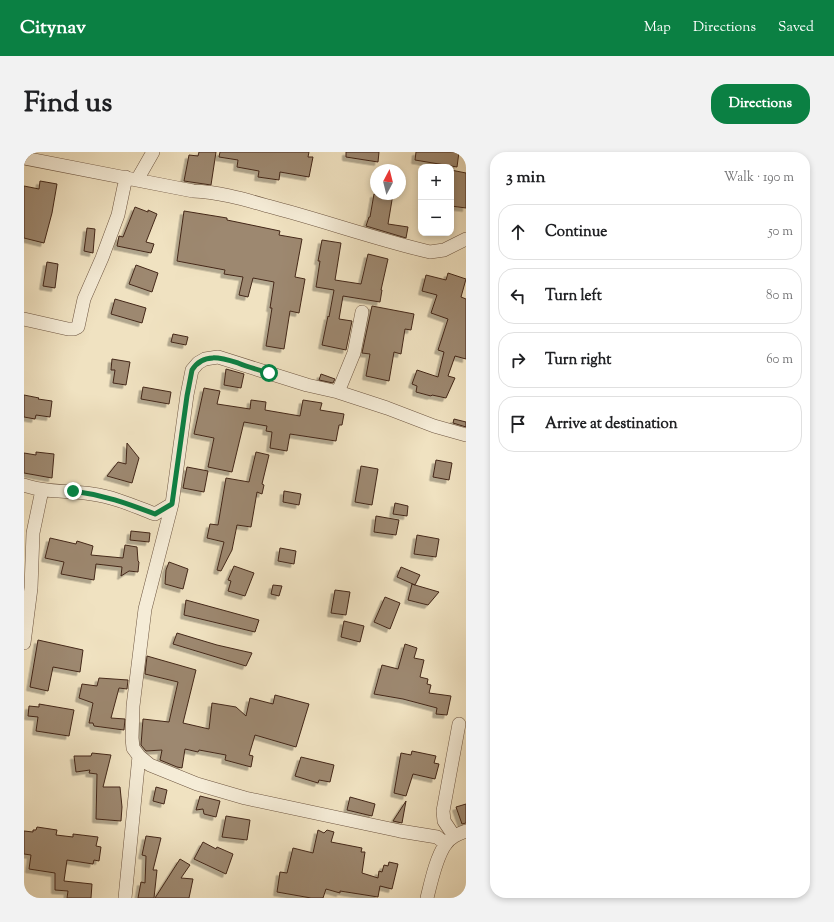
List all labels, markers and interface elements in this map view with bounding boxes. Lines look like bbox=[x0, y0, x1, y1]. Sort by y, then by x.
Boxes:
text: Citynav bbox=[20, 15, 86, 42]
text: Map bbox=[644, 18, 671, 38]
text: Directions bbox=[693, 18, 756, 38]
text: Saved bbox=[778, 18, 814, 38]
text: Find us bbox=[24, 84, 112, 124]
button: Directions bbox=[711, 84, 810, 124]
north arrow bbox=[370, 164, 406, 200]
map controls bbox=[418, 164, 454, 236]
button: + bbox=[418, 164, 454, 200]
text: 3 min bbox=[506, 166, 545, 190]
text: Walk · 190 m bbox=[724, 169, 794, 187]
button: − bbox=[418, 200, 454, 236]
icon: ahead bbox=[507, 221, 529, 243]
text: Continue bbox=[545, 222, 607, 243]
text: 50 m bbox=[768, 223, 793, 241]
icon: left bbox=[507, 285, 529, 307]
text: Turn left bbox=[545, 286, 602, 307]
text: 80 m bbox=[766, 287, 793, 305]
icon: right bbox=[507, 349, 529, 371]
text: Turn right bbox=[545, 350, 611, 371]
text: 60 m bbox=[766, 351, 793, 369]
route start bbox=[260, 364, 278, 382]
icon: arrive bbox=[507, 413, 529, 435]
text: Arrive at destination bbox=[545, 414, 678, 435]
route end bbox=[64, 482, 82, 500]

